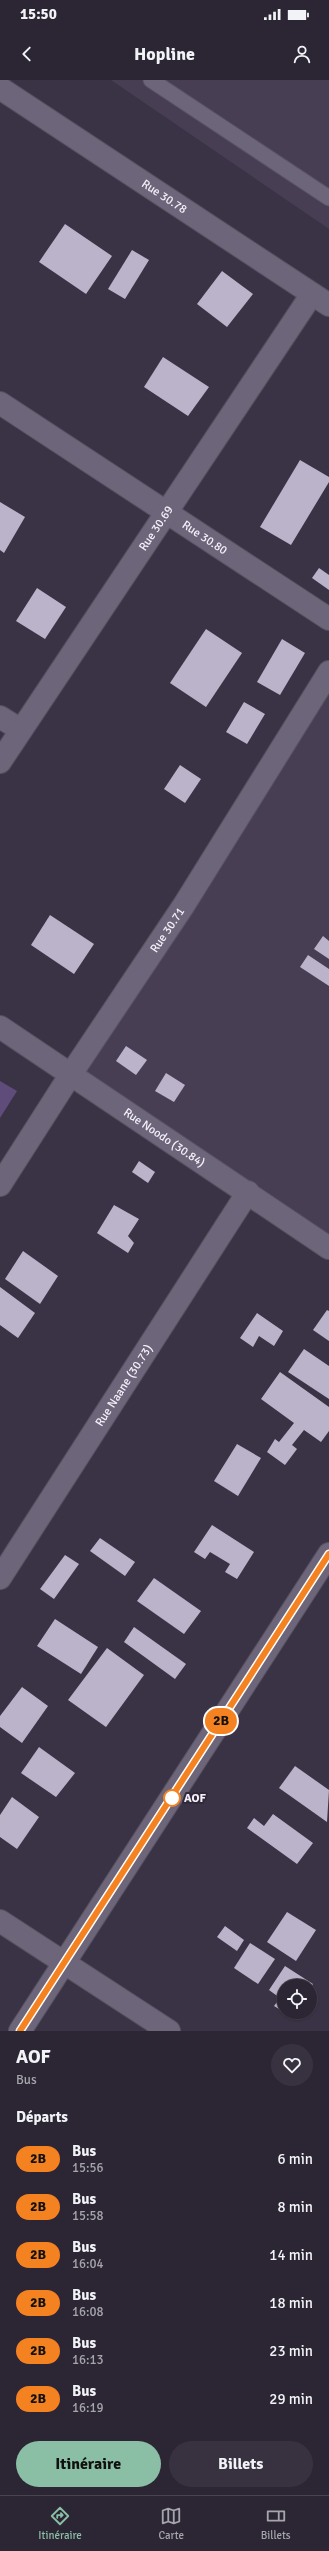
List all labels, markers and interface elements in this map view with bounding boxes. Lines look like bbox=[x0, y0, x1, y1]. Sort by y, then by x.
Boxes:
text: 15:50 bbox=[20, 5, 57, 23]
icon: back bbox=[16, 43, 38, 65]
text: Hopline bbox=[134, 43, 195, 65]
icon: person bbox=[291, 43, 313, 65]
street label: Rue 30.78 bbox=[139, 176, 190, 217]
street label: Rue 30.69 bbox=[135, 503, 176, 554]
street label: Rue 30.80 bbox=[179, 517, 230, 558]
street label: Rue 30.71 bbox=[147, 905, 188, 955]
street label: Rue Noodo (30.84) bbox=[121, 1105, 208, 1170]
street label: Rue Naane (30.73) bbox=[92, 1341, 156, 1429]
line badge: 2B bbox=[203, 1708, 239, 1734]
text: 2B bbox=[213, 1712, 229, 1729]
marker: AOF bbox=[163, 1789, 181, 1807]
place label: AOF bbox=[184, 1791, 207, 1806]
map controls bbox=[277, 1979, 317, 2019]
button: locate bbox=[277, 1979, 317, 2019]
button: heart bbox=[271, 2044, 313, 2086]
text: AOF bbox=[16, 2045, 51, 2069]
text: Bus bbox=[16, 2072, 37, 2088]
text: Départs bbox=[16, 2108, 68, 2126]
text: Bus bbox=[72, 2142, 96, 2160]
text: 2B bbox=[30, 2150, 46, 2167]
text: 6 min bbox=[277, 2150, 313, 2168]
text: 15:56 bbox=[72, 2160, 104, 2176]
text: Bus bbox=[72, 2190, 96, 2208]
text: 2B bbox=[30, 2198, 46, 2215]
text: 8 min bbox=[277, 2198, 313, 2216]
text: 15:58 bbox=[72, 2208, 104, 2224]
text: Bus bbox=[72, 2238, 96, 2256]
text: 2B bbox=[30, 2246, 46, 2263]
text: 14 min bbox=[269, 2246, 313, 2264]
text: 16:04 bbox=[72, 2256, 104, 2272]
text: Bus bbox=[72, 2286, 96, 2304]
text: 2B bbox=[30, 2294, 46, 2311]
text: 18 min bbox=[269, 2294, 313, 2312]
text: 16:08 bbox=[72, 2304, 104, 2320]
text: Bus bbox=[72, 2334, 96, 2352]
text: 2B bbox=[30, 2342, 46, 2359]
text: 23 min bbox=[269, 2342, 313, 2360]
text: 16:13 bbox=[72, 2352, 104, 2368]
text: Bus bbox=[72, 2382, 96, 2400]
text: 2B bbox=[30, 2390, 46, 2407]
text: 29 min bbox=[269, 2390, 313, 2408]
text: 16:19 bbox=[72, 2400, 104, 2416]
button: Itinéraire bbox=[16, 2441, 161, 2487]
button: Billets bbox=[169, 2441, 313, 2487]
tab: Itinéraire bbox=[38, 2505, 82, 2542]
tab: Carte bbox=[158, 2505, 184, 2542]
tab: Billets bbox=[261, 2505, 291, 2542]

